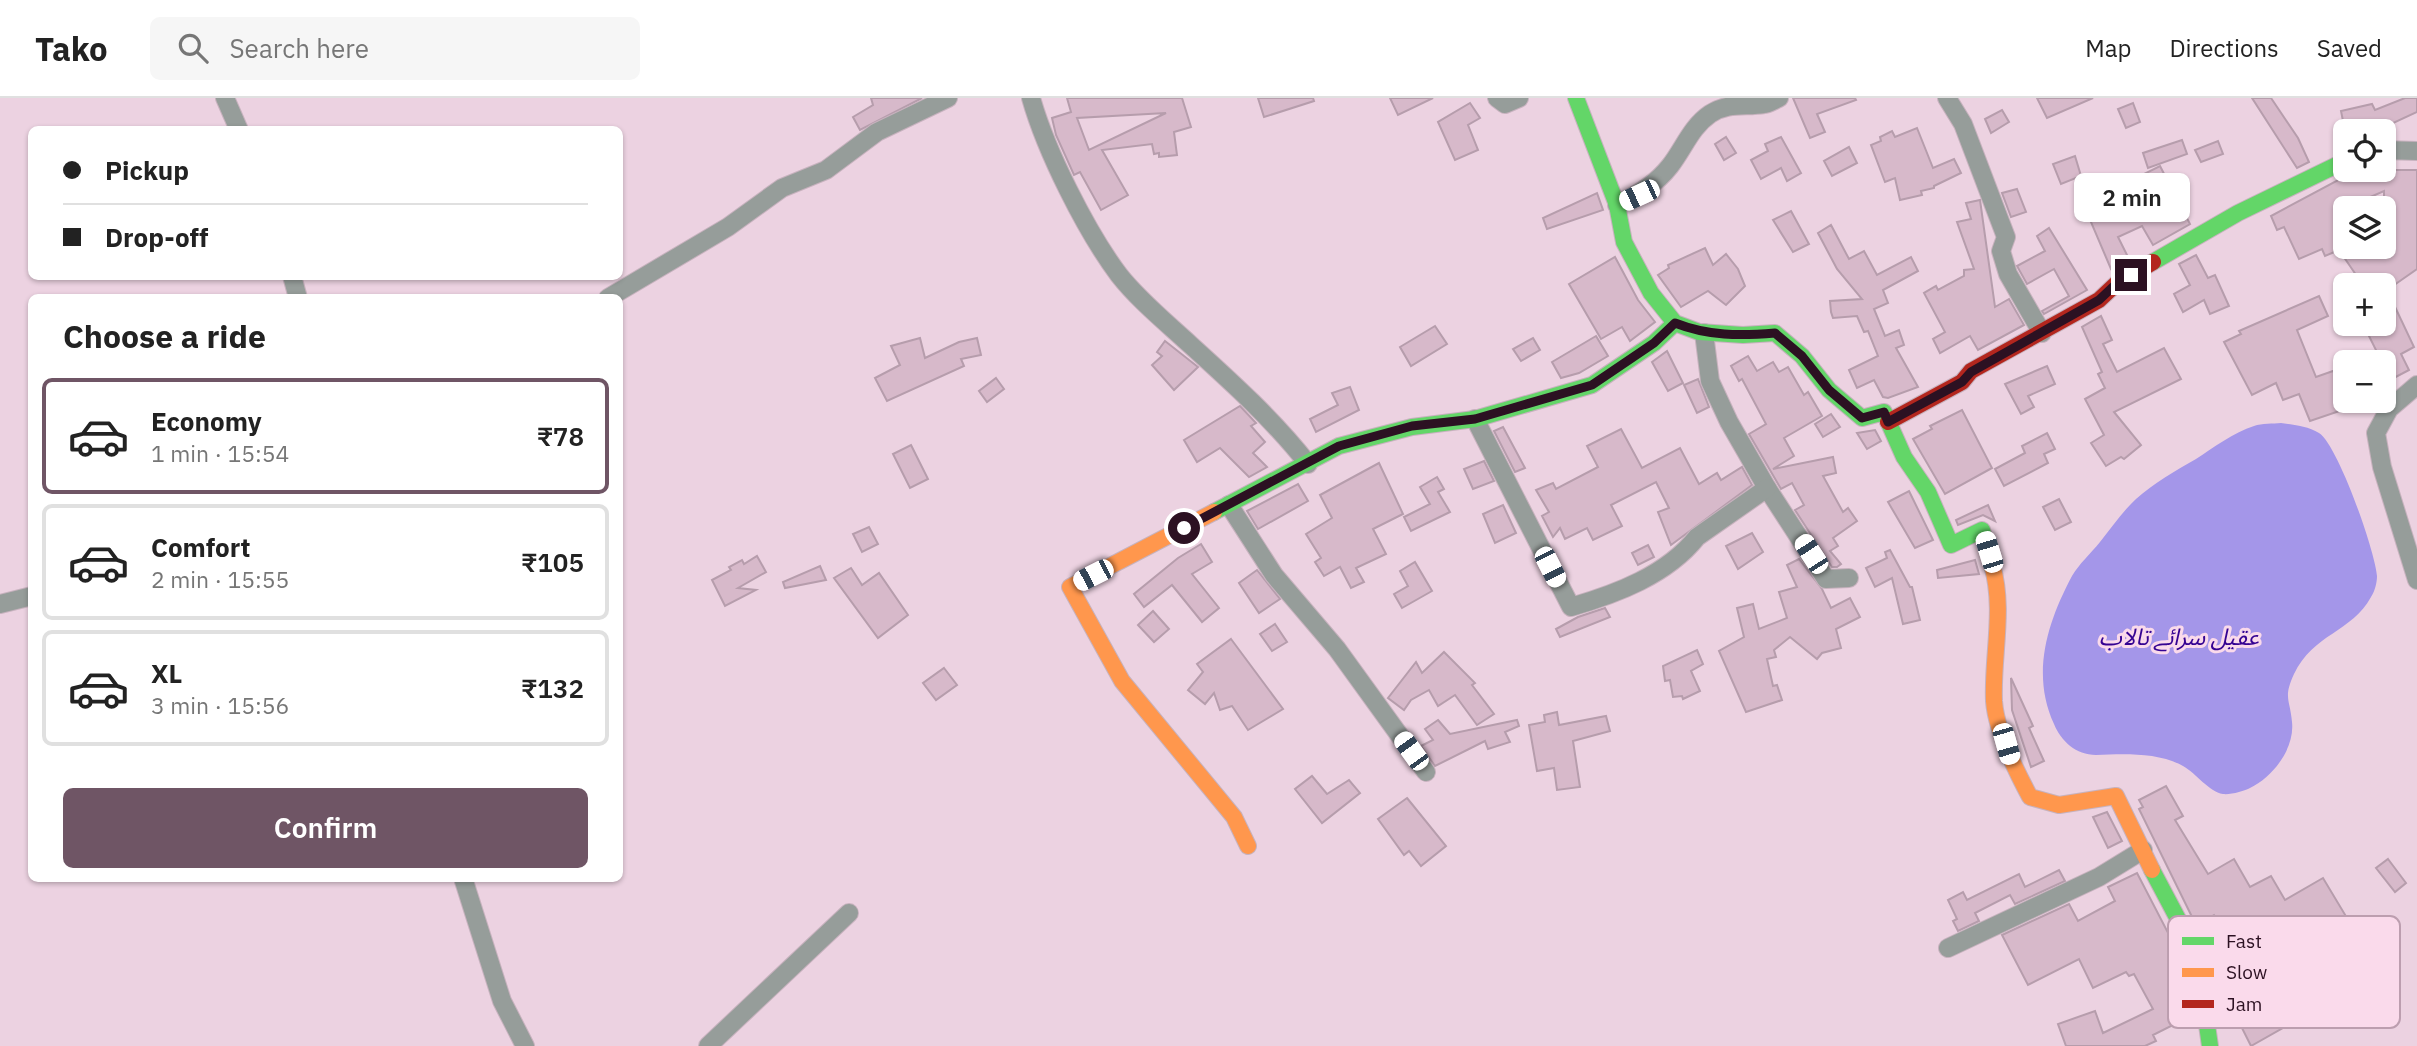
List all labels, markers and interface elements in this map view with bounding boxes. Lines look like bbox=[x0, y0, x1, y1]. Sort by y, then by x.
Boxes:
search box bbox=[150, 17, 640, 80]
text: Tako bbox=[35, 27, 108, 70]
icon: search bbox=[174, 29, 212, 67]
text: Search here bbox=[230, 31, 369, 65]
text: Map bbox=[2085, 32, 2131, 64]
text: Directions bbox=[2169, 32, 2279, 64]
text: Saved bbox=[2317, 32, 2382, 64]
map controls bbox=[2333, 119, 2396, 413]
button: locate bbox=[2333, 119, 2396, 182]
text: Pickup bbox=[105, 153, 189, 187]
callout: 2 min bbox=[2073, 174, 2189, 222]
car bbox=[1616, 177, 1663, 213]
text: 2 min bbox=[2102, 182, 2162, 212]
button: layers bbox=[2333, 196, 2396, 259]
text: Drop-off bbox=[105, 220, 208, 254]
route end bbox=[2115, 259, 2147, 291]
button: + bbox=[2333, 273, 2396, 336]
text: Choose a ride bbox=[63, 315, 266, 357]
button: − bbox=[2333, 350, 2396, 413]
text: Economy bbox=[151, 404, 262, 438]
icon: car bbox=[67, 405, 130, 468]
text: ₹78 bbox=[537, 419, 584, 453]
text: 1 min · 15:54 bbox=[151, 438, 289, 468]
route start bbox=[1168, 512, 1200, 544]
car bbox=[1973, 529, 2006, 575]
text: Comfort bbox=[151, 530, 250, 564]
icon: car bbox=[67, 531, 130, 594]
car bbox=[1791, 531, 1832, 577]
car bbox=[1532, 544, 1569, 590]
text: ₹105 bbox=[521, 545, 584, 579]
car bbox=[1070, 556, 1117, 594]
text: 2 min · 15:55 bbox=[151, 564, 289, 594]
water label: عقیل سرائے تالاب bbox=[2099, 621, 2259, 652]
text: XL bbox=[151, 656, 182, 690]
icon: car bbox=[67, 657, 130, 720]
text: ₹132 bbox=[521, 671, 584, 705]
text: 3 min · 15:56 bbox=[151, 690, 289, 720]
car bbox=[1991, 721, 2022, 767]
car bbox=[1391, 728, 1432, 774]
button: Confirm bbox=[63, 788, 588, 868]
legend bbox=[2168, 916, 2400, 1028]
text: Fast bbox=[2226, 929, 2262, 953]
text: Slow bbox=[2226, 960, 2267, 984]
text: Jam bbox=[2226, 992, 2262, 1016]

